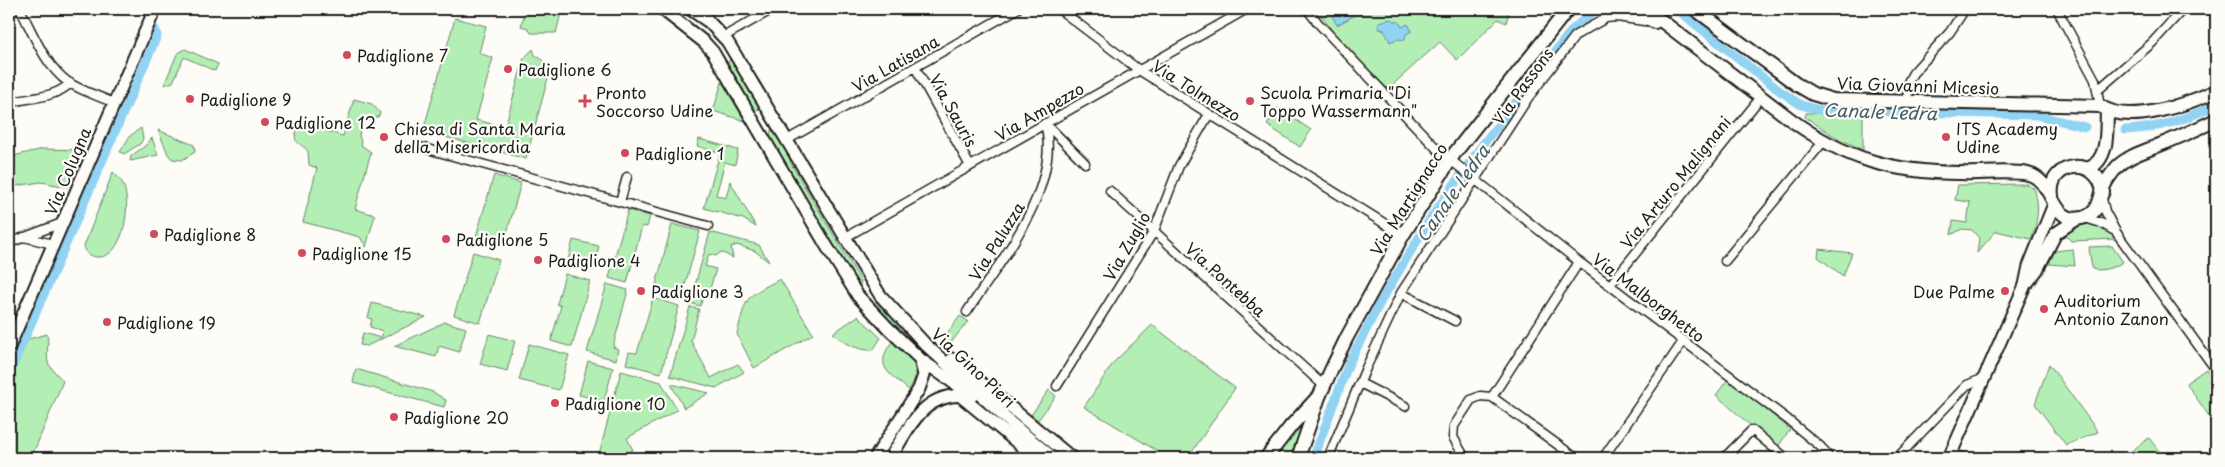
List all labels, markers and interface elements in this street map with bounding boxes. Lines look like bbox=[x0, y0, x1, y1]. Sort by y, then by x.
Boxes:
street label: Via Latisana bbox=[847, 28, 943, 98]
street label: Via Passons bbox=[1486, 42, 1558, 130]
place label: Padiglione 7 bbox=[357, 43, 448, 67]
marker: Padiglione 7 bbox=[341, 49, 353, 61]
street label: Via Tolmezzo bbox=[1148, 53, 1246, 127]
place label: Padiglione 6 bbox=[518, 57, 611, 81]
marker: Padiglione 6 bbox=[502, 63, 514, 75]
street label: Via Sauris bbox=[924, 69, 984, 151]
street label: Via Giovanni Micesio bbox=[1836, 70, 2000, 100]
street label: Via Ampezzo bbox=[990, 76, 1088, 146]
place label: Pronto Soccorso Udine bbox=[596, 80, 713, 122]
place label: Scuola Primaria "Di Toppo Wassermann" bbox=[1260, 80, 1417, 122]
place label: Padiglione 9 bbox=[200, 87, 291, 111]
marker: Padiglione 9 bbox=[184, 93, 196, 105]
marker: Pronto Soccorso Udine bbox=[578, 94, 592, 108]
marker: Scuola Primaria "Di Toppo Wassermann" bbox=[1244, 95, 1256, 107]
water label: Canale Ledra bbox=[1823, 96, 1938, 127]
place label: Padiglione 12 bbox=[275, 110, 376, 134]
street label: Via Arturo Malignani bbox=[1614, 110, 1736, 254]
marker: Padiglione 12 bbox=[259, 116, 271, 128]
place label: Chiesa di Santa Maria della Misericordia bbox=[394, 116, 565, 158]
place label: ITS Academy Udine bbox=[1956, 116, 2058, 158]
street label: Via Colugna bbox=[38, 123, 96, 219]
marker: Chiesa di Santa Maria della Misericordia bbox=[378, 131, 390, 143]
marker: ITS Academy Udine bbox=[1940, 131, 1952, 143]
street label: Via Martignacco bbox=[1364, 138, 1452, 260]
water label: Canale Ledra bbox=[1408, 138, 1496, 247]
place label: Padiglione 1 bbox=[635, 141, 724, 165]
marker: Padiglione 1 bbox=[619, 147, 631, 159]
street label: Via Paluzza bbox=[962, 197, 1030, 285]
street label: Via Zuglio bbox=[1096, 207, 1156, 285]
place label: Padiglione 8 bbox=[164, 222, 256, 246]
place label: Padiglione 5 bbox=[456, 227, 548, 251]
marker: Padiglione 8 bbox=[148, 228, 160, 240]
marker: Padiglione 5 bbox=[440, 233, 452, 245]
street label: Via Pontebba bbox=[1180, 236, 1272, 322]
place label: Padiglione 15 bbox=[312, 241, 412, 265]
marker: Padiglione 15 bbox=[296, 247, 308, 259]
street label: Via Malborghetto bbox=[1588, 247, 1710, 347]
place label: Padiglione 4 bbox=[548, 248, 641, 272]
marker: Padiglione 4 bbox=[532, 254, 544, 266]
place label: Padiglione 3 bbox=[651, 279, 744, 303]
place label: Due Palme bbox=[1913, 279, 1995, 303]
marker: Padiglione 3 bbox=[635, 285, 647, 297]
marker: Due Palme bbox=[1999, 285, 2011, 297]
place label: Auditorium Antonio Zanon bbox=[2054, 288, 2169, 330]
marker: Auditorium Antonio Zanon bbox=[2038, 303, 2050, 315]
place label: Padiglione 19 bbox=[117, 310, 216, 334]
marker: Padiglione 19 bbox=[101, 316, 113, 328]
street label: Via Gino Pieri bbox=[927, 322, 1021, 412]
place label: Padiglione 10 bbox=[565, 391, 666, 415]
marker: Padiglione 10 bbox=[549, 397, 561, 409]
place label: Padiglione 20 bbox=[404, 405, 509, 429]
marker: Padiglione 20 bbox=[388, 411, 400, 423]

